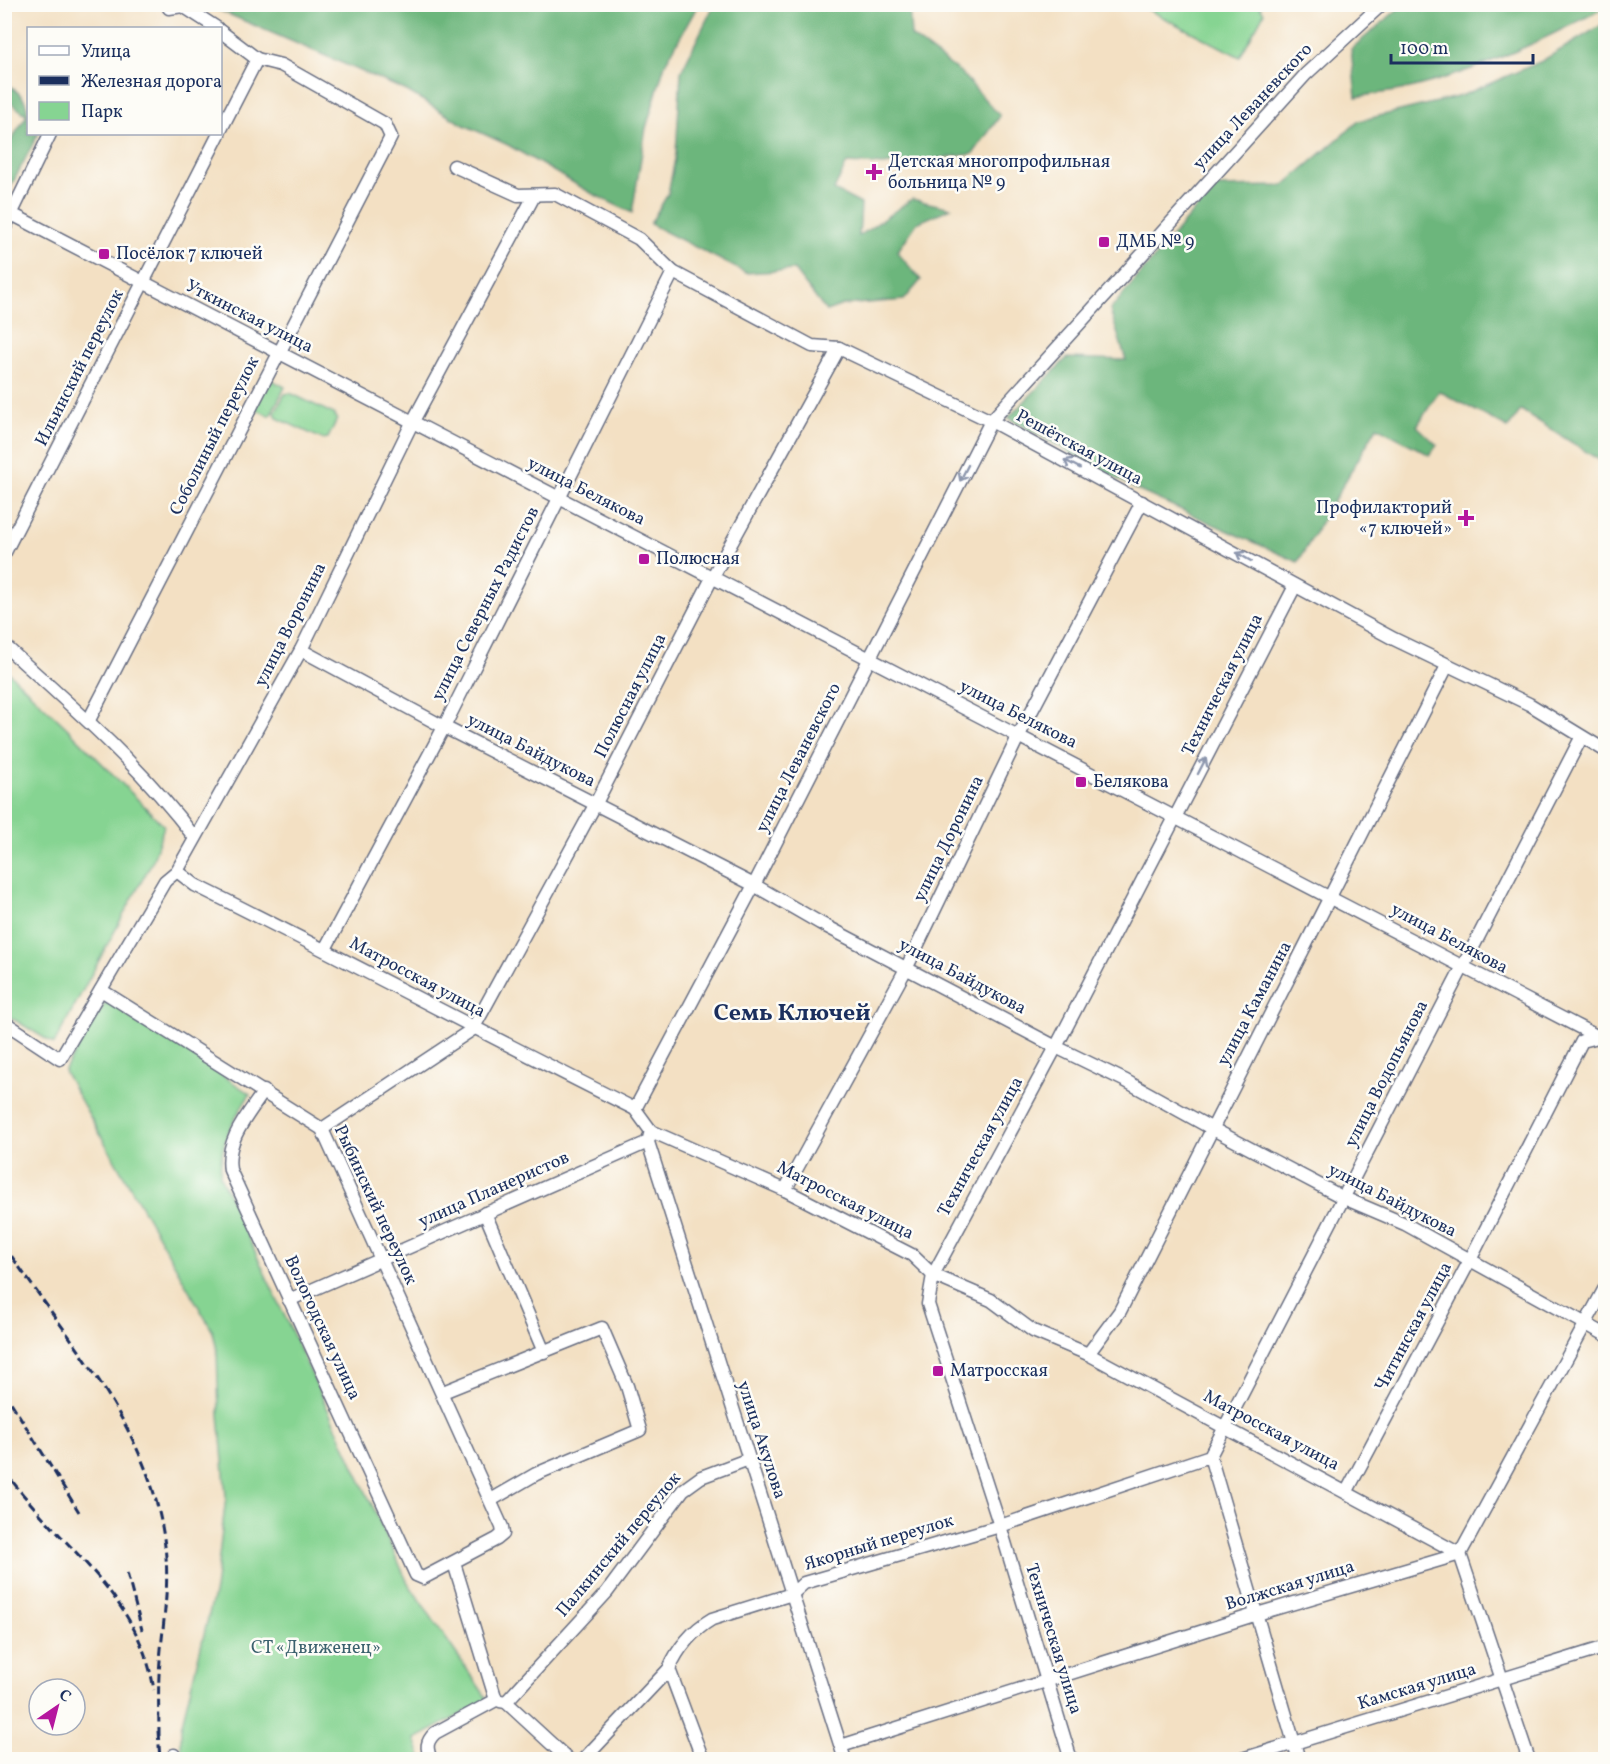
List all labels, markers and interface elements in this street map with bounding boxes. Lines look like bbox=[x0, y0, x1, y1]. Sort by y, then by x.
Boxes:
legend bbox=[27, 27, 222, 135]
scale bar bbox=[1391, 27, 1534, 65]
text: 100 m bbox=[1400, 37, 1449, 62]
street label: улица Леваневского bbox=[1187, 38, 1319, 176]
text: Улица bbox=[81, 40, 131, 65]
text: Железная дорога bbox=[81, 70, 222, 95]
text: Парк bbox=[81, 100, 123, 125]
place label: Детская многопрофильная больница № 9 bbox=[888, 150, 1110, 196]
marker: Детская многопрофильная больница № 9 bbox=[865, 163, 883, 181]
place label: ДМБ № 9 bbox=[1116, 230, 1194, 255]
marker: ДМБ № 9 bbox=[1097, 235, 1111, 249]
place label: Посёлок 7 ключей bbox=[116, 242, 263, 267]
marker: Посёлок 7 ключей bbox=[97, 247, 111, 261]
street label: Уткинская улица bbox=[181, 274, 317, 360]
street label: Ильинский переулок bbox=[30, 285, 131, 451]
street label: Соболиный переулок bbox=[164, 352, 266, 520]
street label: Решётская улица bbox=[1011, 404, 1147, 492]
street label: улица Белякова bbox=[523, 451, 649, 533]
one-way arrow bbox=[1063, 458, 1081, 470]
one-way arrow bbox=[958, 464, 970, 481]
place label: Профилакторий «7 ключей» bbox=[1316, 496, 1452, 542]
street label: улица Северных Радистов bbox=[426, 503, 546, 705]
marker: Профилакторий «7 ключей» bbox=[1457, 509, 1475, 527]
place label: Полюсная bbox=[656, 547, 740, 572]
one-way arrow bbox=[1236, 551, 1253, 563]
marker: Полюсная bbox=[637, 552, 651, 566]
street label: улица Воронина bbox=[249, 559, 333, 691]
street label: Техническая улица bbox=[1176, 610, 1270, 760]
street label: Полюсная улица bbox=[589, 629, 673, 763]
street label: улица Белякова bbox=[955, 674, 1081, 756]
street label: улица Леваневского bbox=[750, 679, 848, 837]
street label: улица Байдукова bbox=[462, 708, 600, 794]
one-way arrow bbox=[1196, 758, 1208, 775]
place label: Белякова bbox=[1093, 770, 1169, 795]
street label: улица Доронина bbox=[908, 771, 991, 907]
marker: Белякова bbox=[1074, 775, 1088, 789]
street label: улица Белякова bbox=[1386, 898, 1512, 980]
street label: Матросская улица bbox=[344, 932, 490, 1025]
street label: улица Байдукова bbox=[894, 933, 1030, 1021]
street label: улица Каманина bbox=[1212, 937, 1298, 1071]
street label: улица Водопьянова bbox=[1339, 996, 1435, 1152]
district label: Семь Ключей bbox=[713, 997, 871, 1031]
street label: Техническая улица bbox=[932, 1072, 1030, 1221]
street label: Рыбинский переулок bbox=[327, 1121, 423, 1289]
street label: улица Планеристов bbox=[415, 1146, 573, 1234]
street label: Матросская улица bbox=[772, 1156, 918, 1246]
street label: улица Байдукова bbox=[1323, 1158, 1461, 1244]
street label: Вологодская улица bbox=[278, 1252, 366, 1404]
street label: Читинская улица bbox=[1369, 1258, 1459, 1396]
place label: Матросская bbox=[950, 1359, 1048, 1384]
marker: Матросская bbox=[931, 1364, 945, 1378]
street label: улица Акулова bbox=[730, 1378, 792, 1502]
street label: Матросская улица bbox=[1198, 1385, 1344, 1478]
street label: Палкинский переулок bbox=[551, 1467, 688, 1623]
street label: Якорный переулок bbox=[801, 1508, 957, 1578]
street label: Волжская улица bbox=[1222, 1554, 1358, 1618]
street label: Техническая улица bbox=[1018, 1561, 1088, 1717]
park label: СТ «Движенец» bbox=[251, 1636, 381, 1661]
street label: Камская улица bbox=[1355, 1657, 1479, 1717]
north arrow bbox=[27, 1677, 87, 1737]
text: С bbox=[54, 1684, 75, 1708]

